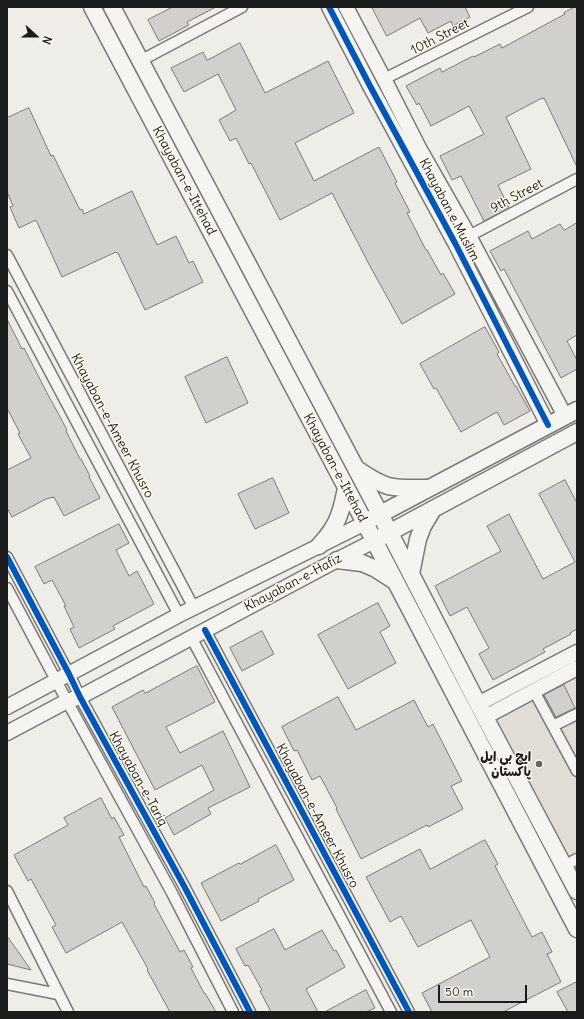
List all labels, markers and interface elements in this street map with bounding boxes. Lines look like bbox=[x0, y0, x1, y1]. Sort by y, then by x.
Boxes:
north arrow bbox=[16, 16, 56, 56]
street label: 10th Street bbox=[408, 16, 472, 58]
text: N bbox=[39, 34, 55, 46]
street label: Khayaban-e-Ittehad bbox=[149, 124, 219, 238]
street label: Khayaban e Muslim bbox=[415, 156, 483, 264]
street label: 9th Street bbox=[488, 176, 546, 216]
street label: Khayaban-e-Ameer Khusro bbox=[67, 351, 157, 501]
street label: Khayaban-e-Ittehad bbox=[300, 411, 370, 525]
street label: Khayaban-e-Hafiz bbox=[242, 551, 344, 615]
street label: Khayaban-e-Tariq bbox=[105, 729, 171, 829]
street label: Khayaban-e-Ameer Khusro bbox=[272, 741, 362, 891]
place label: ایچ بی ایل پاکستان bbox=[480, 749, 531, 780]
marker: ایچ بی ایل پاکستان bbox=[534, 759, 544, 769]
scale bar bbox=[440, 977, 529, 1003]
text: 50 m bbox=[445, 984, 473, 999]

